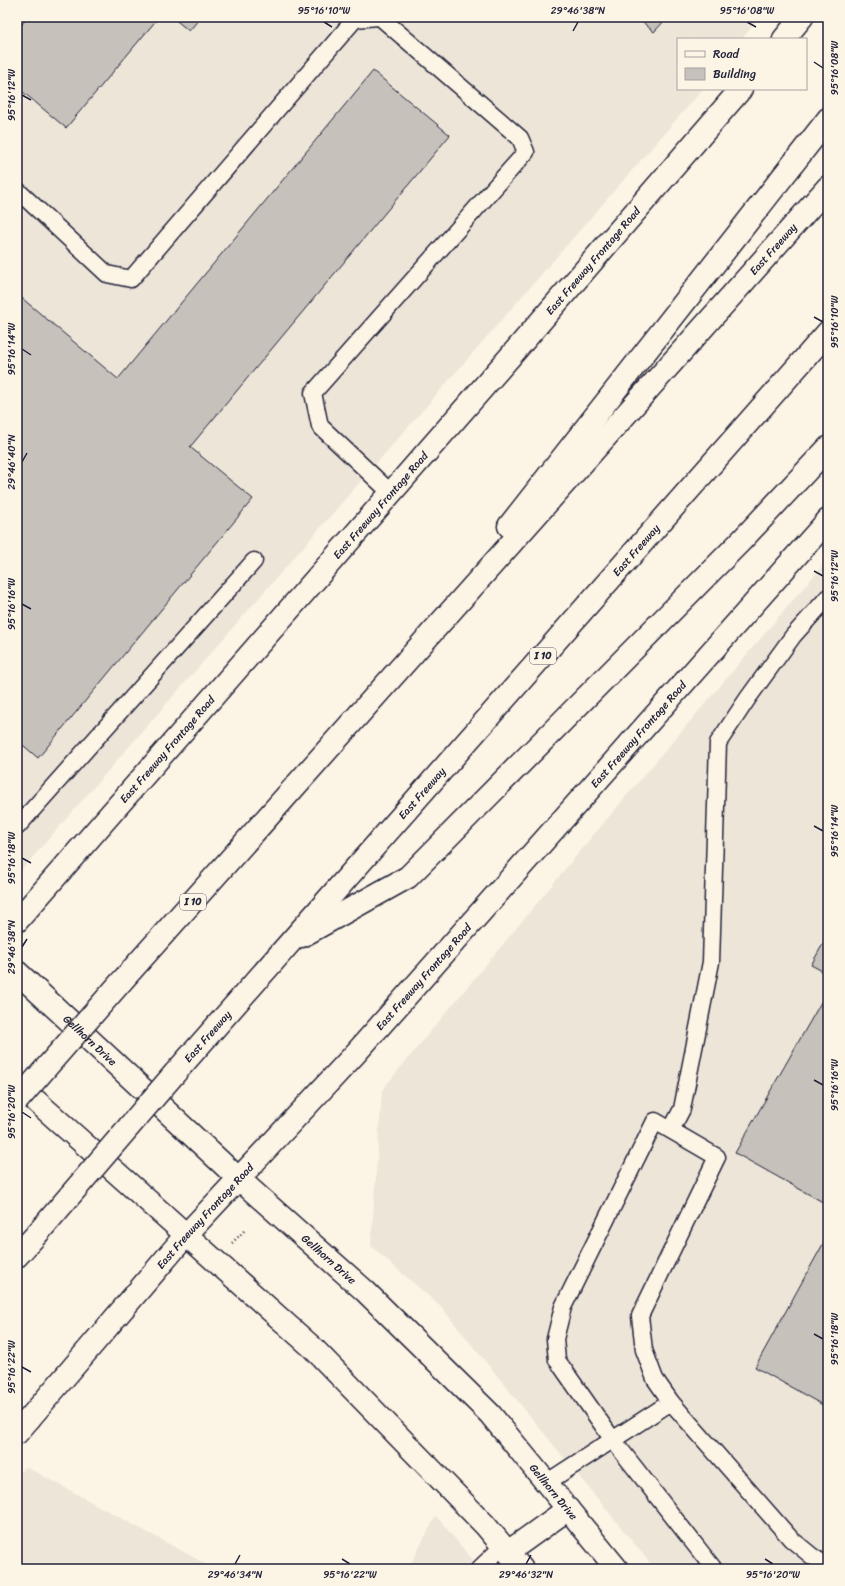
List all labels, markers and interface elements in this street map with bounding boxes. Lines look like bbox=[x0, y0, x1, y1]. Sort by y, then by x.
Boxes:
text: 95°16'10"W bbox=[298, 2, 351, 20]
text: 29°46'38"N bbox=[551, 2, 605, 20]
text: 95°16'08"W bbox=[720, 2, 775, 20]
legend bbox=[677, 38, 807, 90]
text: 95°16'08"W bbox=[826, 40, 844, 95]
text: Road bbox=[713, 43, 740, 65]
text: Building bbox=[713, 63, 756, 85]
text: 95°16'12"W bbox=[3, 69, 21, 121]
street label: East Freeway Frontage Road bbox=[541, 202, 646, 319]
street label: East Freeway bbox=[744, 218, 802, 279]
text: 95°16'10"W bbox=[826, 295, 844, 348]
text: 95°16'14"W bbox=[3, 322, 21, 375]
text: 29°46'40"N bbox=[3, 434, 21, 490]
street label: East Freeway Frontage Road bbox=[328, 446, 433, 563]
street label: East Freeway bbox=[607, 519, 665, 581]
text: 95°16'12"W bbox=[826, 550, 844, 602]
text: 95°16'16"W bbox=[3, 578, 21, 630]
road number: I 10 bbox=[530, 648, 556, 664]
street label: East Freeway Frontage Road bbox=[585, 676, 692, 792]
street label: East Freeway Frontage Road bbox=[115, 690, 220, 807]
street label: East Freeway bbox=[393, 762, 450, 824]
text: 95°16'14"W bbox=[826, 804, 844, 857]
text: 95°16'18"W bbox=[3, 832, 21, 884]
road number: I 10 bbox=[180, 894, 206, 910]
street label: East Freeway Frontage Road bbox=[371, 918, 477, 1035]
text: 29°46'38"N bbox=[3, 920, 21, 974]
street label: East Freeway bbox=[179, 1005, 236, 1067]
street label: Gellhorn Drive bbox=[59, 1010, 122, 1071]
text: 95°16'16"W bbox=[826, 1059, 844, 1111]
text: 95°16'20"W bbox=[3, 1085, 21, 1139]
street label: East Freeway Frontage Road bbox=[151, 1158, 259, 1273]
street label: Gellhorn Drive bbox=[297, 1229, 361, 1289]
text: 95°16'18"W bbox=[826, 1313, 844, 1365]
text: 95°16'22"W bbox=[3, 1340, 21, 1394]
street label: Gellhorn Drive bbox=[525, 1459, 583, 1524]
text: 29°46'34"N bbox=[208, 1566, 262, 1584]
text: 95°16'22"W bbox=[323, 1566, 377, 1584]
text: 29°46'32"N bbox=[499, 1566, 553, 1584]
text: 95°16'20"W bbox=[746, 1566, 800, 1584]

